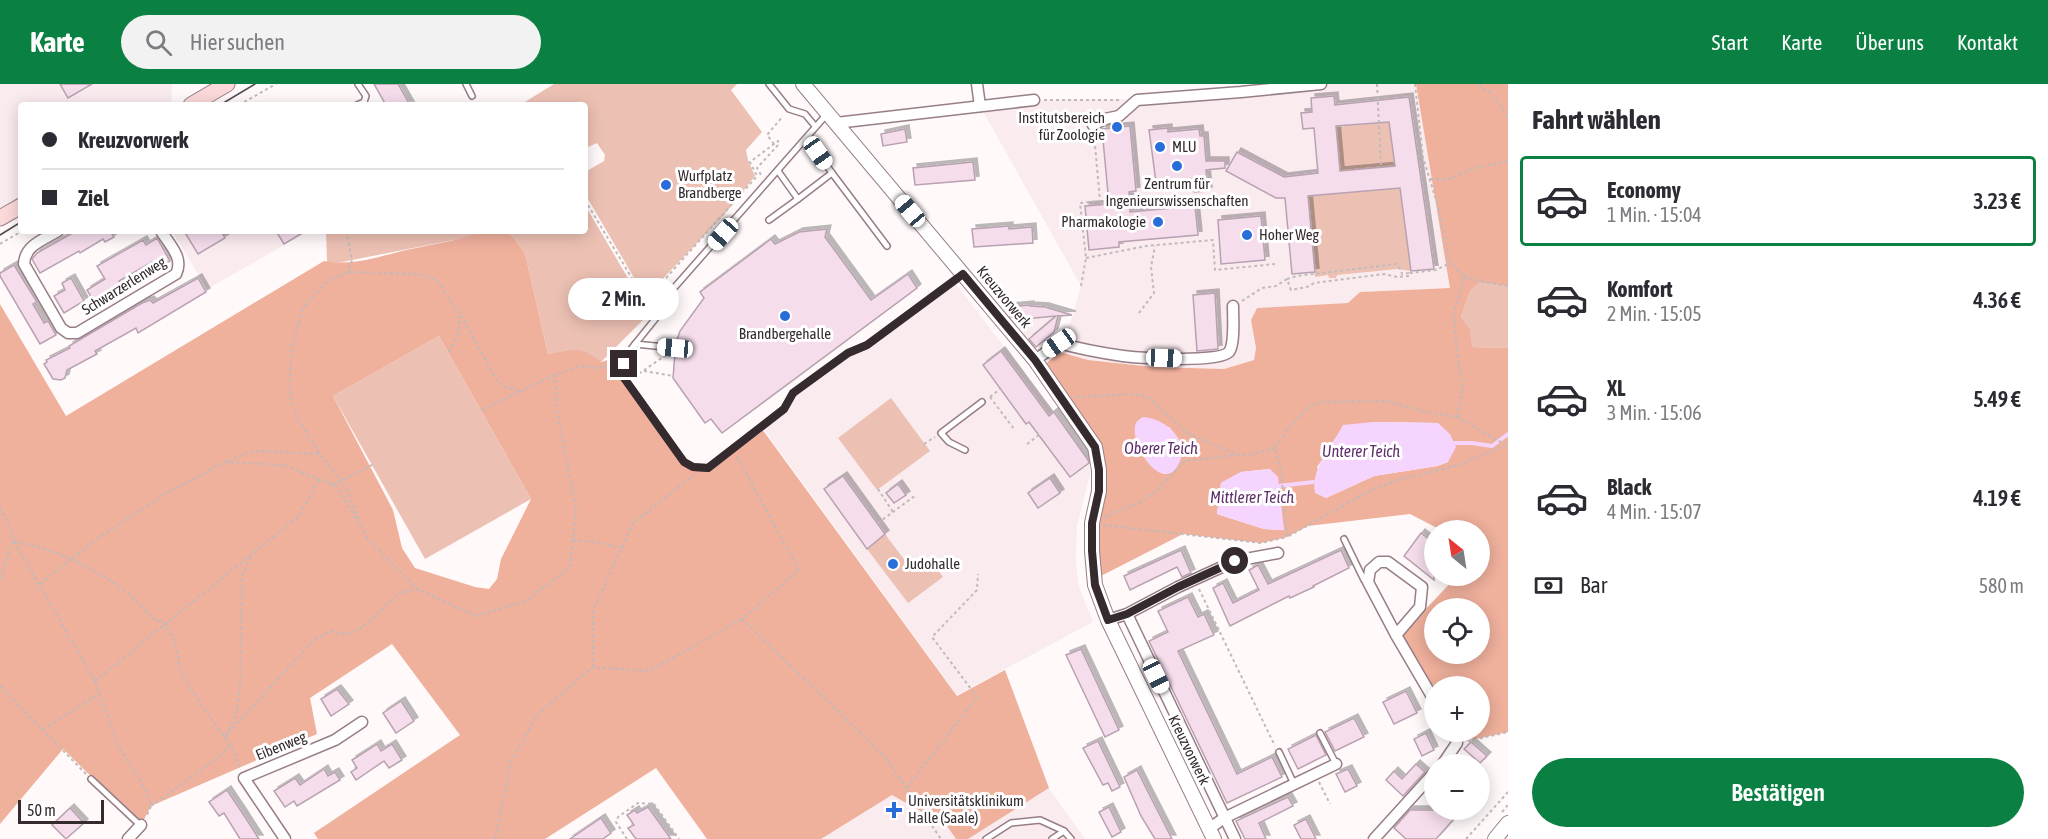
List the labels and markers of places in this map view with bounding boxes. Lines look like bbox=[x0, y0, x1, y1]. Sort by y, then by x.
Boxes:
place label: Institutsbereich für Zoologie bbox=[1018, 109, 1105, 143]
marker: Institutsbereich für Zoologie bbox=[1110, 120, 1124, 134]
place label: MLU bbox=[1172, 138, 1197, 155]
marker: MLU bbox=[1153, 140, 1167, 154]
marker: Zentrum für Ingenieurswissenschaften bbox=[1170, 159, 1184, 173]
place label: Wurfplatz Brandberge bbox=[678, 167, 742, 201]
place label: Zentrum für Ingenieurswissenschaften bbox=[1105, 175, 1249, 209]
marker: Wurfplatz Brandberge bbox=[659, 178, 673, 192]
place label: Pharmakologie bbox=[1061, 213, 1146, 230]
marker: Pharmakologie bbox=[1151, 215, 1165, 229]
place label: Hoher Weg bbox=[1259, 226, 1320, 243]
marker: Hoher Weg bbox=[1240, 228, 1254, 242]
marker: Brandbergehalle bbox=[778, 309, 792, 323]
place label: Brandbergehalle bbox=[739, 325, 831, 342]
place label: Judohalle bbox=[905, 555, 960, 572]
marker: Judohalle bbox=[886, 557, 900, 571]
place label: Universitätsklinikum Halle (Saale) bbox=[908, 792, 1024, 826]
marker: Universitätsklinikum Halle (Saale) bbox=[885, 801, 903, 819]

